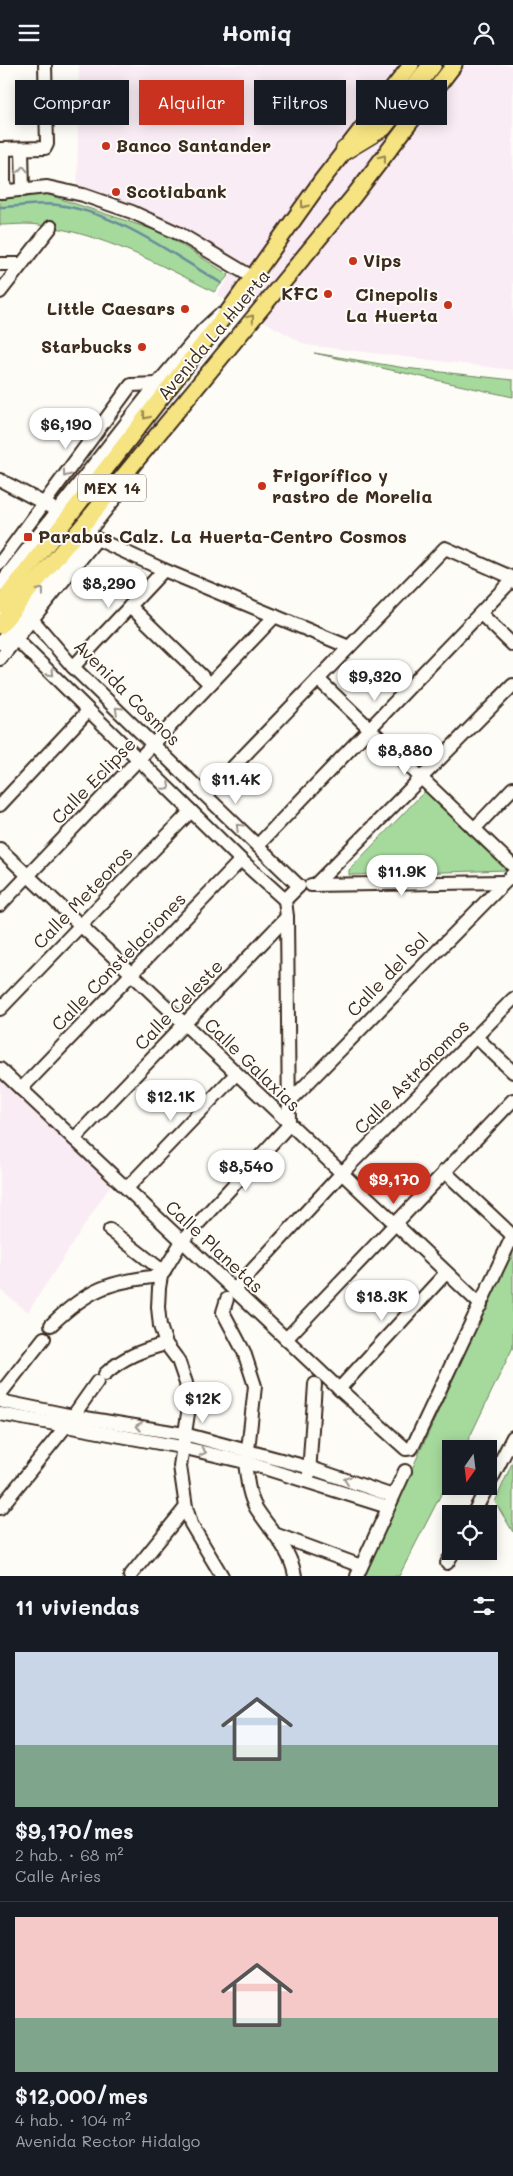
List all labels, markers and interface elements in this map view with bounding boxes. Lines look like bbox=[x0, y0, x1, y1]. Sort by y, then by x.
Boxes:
text: Homiq bbox=[221, 18, 292, 47]
icon: menu bbox=[15, 19, 43, 47]
icon: person bbox=[470, 19, 498, 47]
chip: Comprar bbox=[15, 80, 129, 125]
chip: Alquilar bbox=[139, 80, 244, 125]
chip: Filtros bbox=[254, 80, 346, 125]
chip: Nuevo bbox=[356, 80, 447, 125]
place label: Banco Santander bbox=[116, 133, 271, 157]
marker: Banco Santander bbox=[100, 140, 112, 152]
one-way arrow bbox=[377, 155, 385, 164]
one-way arrow bbox=[17, 165, 28, 173]
place label: Scotiabank bbox=[126, 179, 227, 203]
marker: Scotiabank bbox=[110, 186, 122, 198]
one-way arrow bbox=[301, 199, 310, 209]
place label: Vips bbox=[363, 248, 401, 272]
marker: Vips bbox=[347, 255, 359, 267]
street label: Avenida La Huerta bbox=[151, 264, 275, 405]
place label: KFC bbox=[281, 281, 318, 305]
place label: Cinepolis La Huerta bbox=[346, 282, 438, 327]
marker: KFC bbox=[322, 288, 334, 300]
place label: Little Caesars bbox=[47, 296, 175, 320]
marker: Cinepolis La Huerta bbox=[442, 299, 454, 311]
marker: Little Caesars bbox=[179, 303, 191, 315]
one-way arrow bbox=[246, 315, 254, 324]
place label: Starbucks bbox=[41, 334, 132, 358]
marker: Starbucks bbox=[136, 341, 148, 353]
pin: $6,190 bbox=[25, 407, 107, 450]
one-way arrow bbox=[142, 411, 151, 420]
text: $6,190 bbox=[40, 413, 92, 434]
place label: Frigorífico y rastro de Morelia bbox=[272, 463, 432, 508]
one-way arrow bbox=[63, 468, 71, 477]
road number: MEX 14 bbox=[78, 474, 146, 501]
marker: Frigorífico y rastro de Morelia bbox=[256, 480, 268, 492]
place label: Parabus Calz. La Huerta-Centro Cosmos bbox=[38, 524, 407, 548]
marker: Parabus Calz. La Huerta-Centro Cosmos bbox=[22, 531, 34, 543]
pin: $8,290 bbox=[68, 567, 150, 609]
text: $8,290 bbox=[82, 572, 136, 593]
one-way arrow bbox=[36, 588, 45, 597]
street label: Avenida Cosmos bbox=[69, 634, 186, 751]
pin: $9,320 bbox=[334, 659, 416, 702]
text: $9,320 bbox=[348, 665, 402, 686]
one-way arrow bbox=[45, 667, 54, 676]
one-way arrow bbox=[115, 707, 124, 716]
street label: Calle Eclipse bbox=[46, 732, 141, 829]
pin: $8,880 bbox=[364, 733, 446, 776]
text: $8,880 bbox=[378, 739, 432, 760]
pin: $11.4K bbox=[195, 763, 277, 805]
text: $11.4K bbox=[211, 768, 261, 789]
one-way arrow bbox=[161, 781, 170, 790]
one-way arrow bbox=[236, 824, 245, 833]
street label: Calle Meteoros bbox=[27, 841, 137, 954]
pin: $11.9K bbox=[361, 855, 443, 897]
text: $11.9K bbox=[377, 860, 427, 881]
street label: Calle Constelaciones bbox=[46, 887, 191, 1036]
street label: Calle del Sol bbox=[341, 927, 433, 1022]
street label: Calle Celeste bbox=[129, 954, 228, 1055]
street label: Calle Galaxias bbox=[199, 1012, 306, 1116]
street label: Calle Astrónomos bbox=[349, 1014, 474, 1139]
pin: $12.1K bbox=[130, 1079, 212, 1122]
text: $12.1K bbox=[147, 1085, 195, 1106]
pin: $8,540 bbox=[205, 1149, 287, 1192]
text: $8,540 bbox=[219, 1155, 273, 1176]
pin: $9,170 bbox=[353, 1163, 435, 1205]
text: $9,170 bbox=[369, 1168, 419, 1189]
street label: Calle Planetas bbox=[161, 1195, 269, 1298]
pin: $18.3K bbox=[341, 1279, 423, 1322]
text: $18.3K bbox=[356, 1285, 408, 1306]
pin: $12K bbox=[173, 1381, 233, 1424]
text: $12K bbox=[185, 1387, 221, 1408]
one-way arrow bbox=[135, 1422, 143, 1432]
north arrow bbox=[442, 1440, 498, 1495]
map controls bbox=[442, 1440, 497, 1560]
one-way arrow bbox=[198, 1446, 207, 1457]
one-way arrow bbox=[343, 1476, 352, 1486]
button: locate bbox=[442, 1505, 497, 1560]
icon: filters bbox=[470, 1592, 498, 1620]
text: 11 viviendas bbox=[15, 1593, 139, 1620]
icon: home bbox=[212, 1684, 302, 1774]
text: $9,170/mes bbox=[15, 1817, 134, 1844]
text: 2 hab. · 68 m² bbox=[15, 1844, 123, 1865]
text: Calle Aries bbox=[15, 1865, 101, 1886]
icon: home bbox=[212, 1950, 302, 2040]
text: $12,000/mes bbox=[15, 2082, 148, 2109]
text: 4 hab. · 104 m² bbox=[15, 2109, 131, 2130]
text: Avenida Rector Hidalgo bbox=[15, 2130, 200, 2151]

